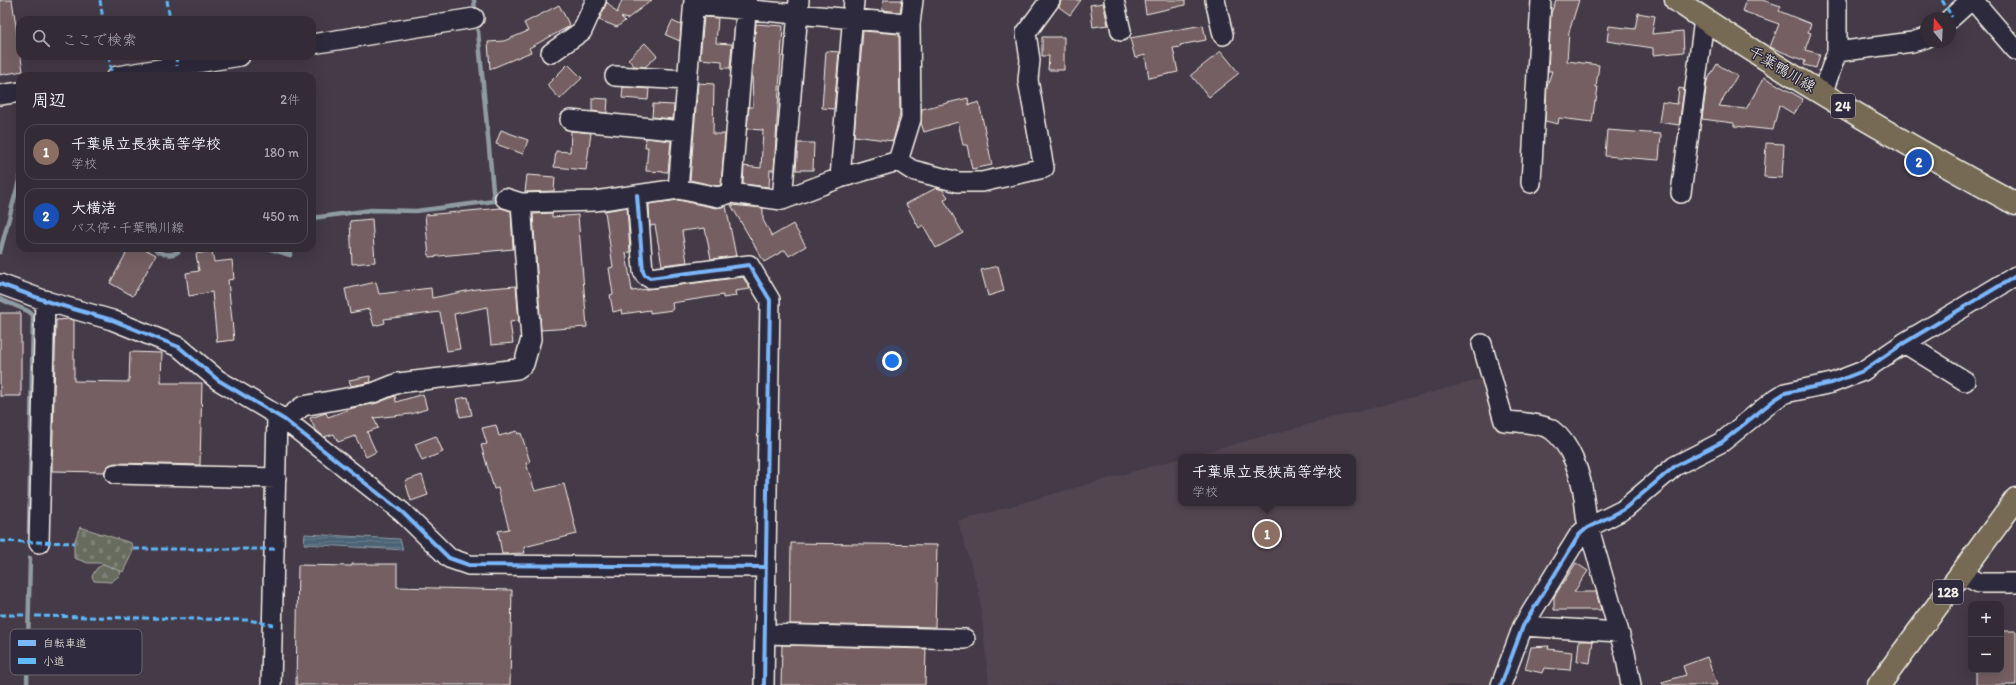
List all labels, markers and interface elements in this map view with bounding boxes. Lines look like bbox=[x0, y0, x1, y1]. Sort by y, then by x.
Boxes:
north arrow bbox=[1920, 12, 1956, 48]
search box bbox=[16, 16, 316, 60]
icon: search bbox=[30, 27, 52, 49]
text: ここで検索 bbox=[62, 31, 137, 49]
street label: 千葉鴨川線 bbox=[1745, 42, 1819, 96]
text: 周辺 bbox=[32, 90, 66, 110]
text: 2件 bbox=[280, 92, 300, 107]
road number: 24 bbox=[1831, 94, 1855, 118]
text: 千葉県立長狭高等学校 bbox=[71, 135, 221, 153]
text: 1 bbox=[43, 145, 49, 160]
text: 180 m bbox=[264, 145, 299, 160]
pin: 2 bbox=[1906, 147, 1932, 177]
text: 学校 bbox=[71, 156, 97, 171]
text: 大横渚 bbox=[71, 199, 116, 217]
text: 2 bbox=[43, 209, 49, 224]
text: 450 m bbox=[262, 209, 299, 224]
text: バス停 · 千葉鴨川線 bbox=[71, 220, 184, 235]
your location bbox=[882, 351, 902, 371]
popup bbox=[1178, 454, 1356, 506]
text: 千葉県立長狭高等学校 bbox=[1192, 463, 1342, 481]
text: 学校 bbox=[1192, 484, 1218, 499]
pin: 1 bbox=[1254, 519, 1280, 549]
road number: 128 bbox=[1933, 580, 1963, 604]
map controls bbox=[1968, 601, 2004, 673]
button: + bbox=[1968, 601, 2004, 637]
legend bbox=[10, 629, 142, 675]
text: 自転車道 bbox=[43, 637, 87, 650]
button: − bbox=[1968, 637, 2004, 673]
text: 小道 bbox=[43, 655, 65, 668]

